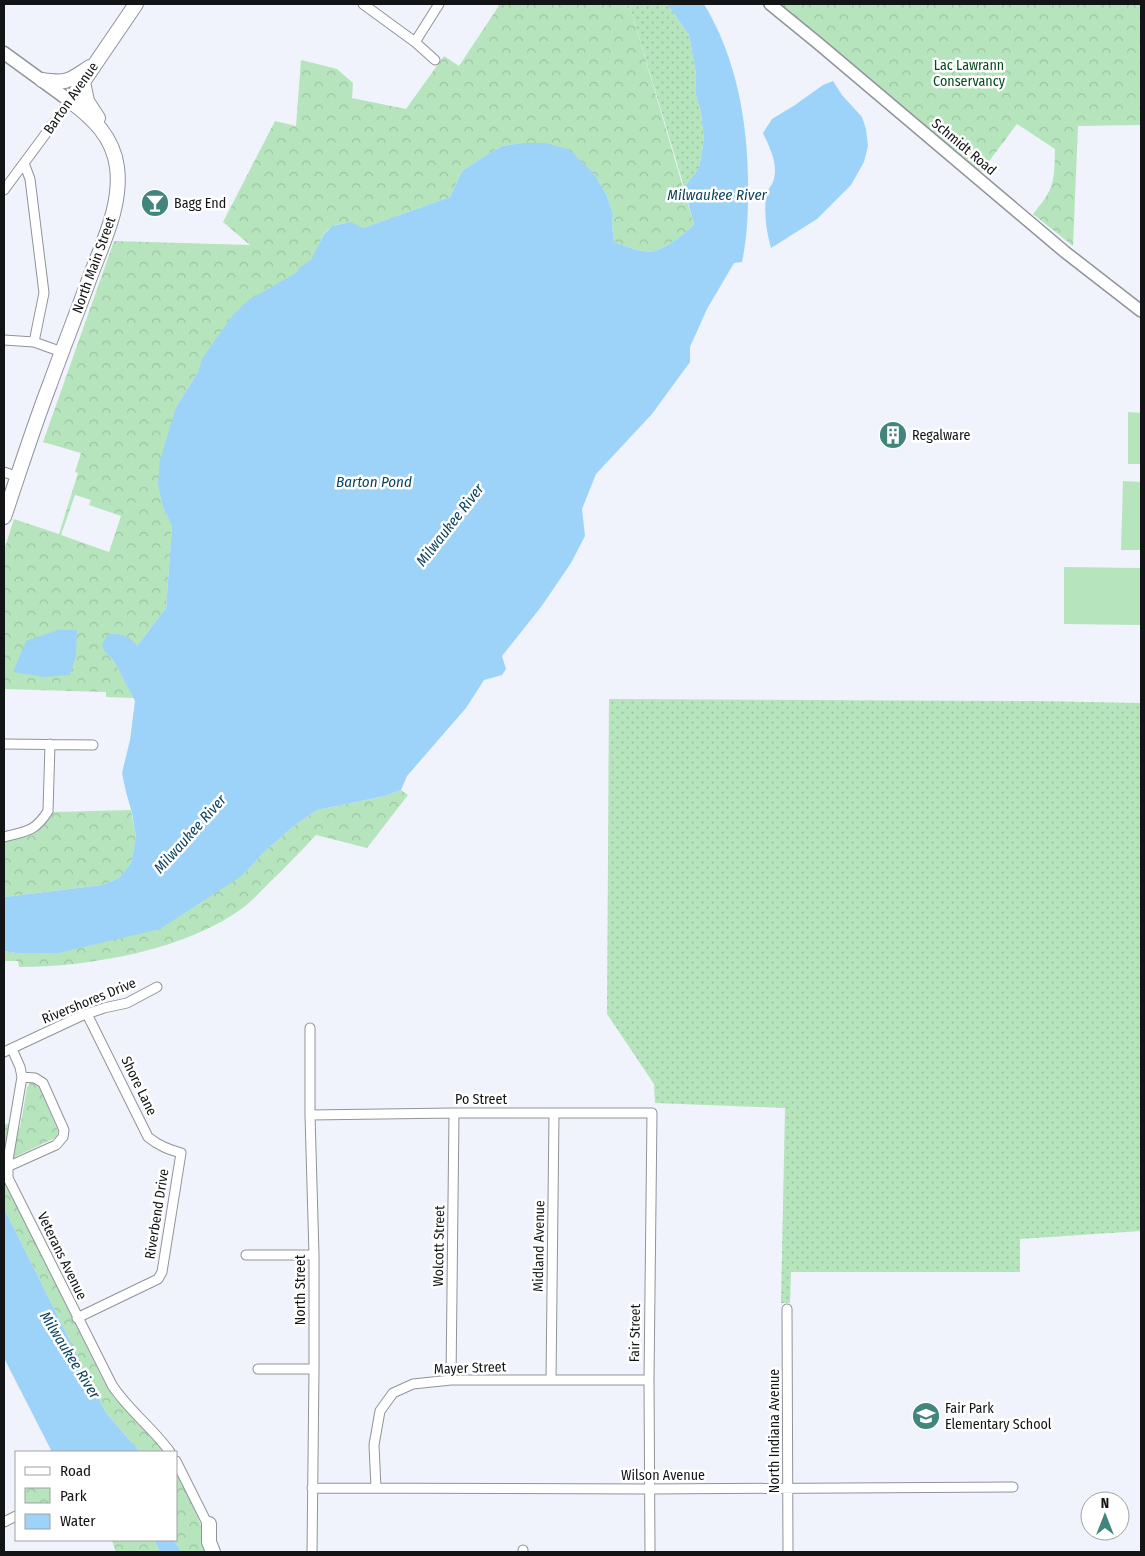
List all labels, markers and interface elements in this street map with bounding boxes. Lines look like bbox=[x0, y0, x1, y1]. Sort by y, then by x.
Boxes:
park label: Lac Lawrann Conservancy bbox=[933, 57, 1006, 90]
street label: Barton Avenue bbox=[40, 59, 102, 137]
street label: Schmidt Road bbox=[928, 115, 1000, 179]
water label: Milwaukee River bbox=[667, 186, 768, 204]
bar icon: Bagg End bbox=[140, 188, 170, 218]
place label: Bagg End bbox=[174, 195, 226, 212]
street label: North Main Street bbox=[69, 214, 119, 316]
building icon: Regalware bbox=[878, 420, 908, 450]
place label: Regalware bbox=[912, 427, 970, 444]
water label: Barton Pond bbox=[336, 473, 412, 491]
water label: Milwaukee River bbox=[412, 480, 488, 570]
water label: Milwaukee River bbox=[150, 790, 230, 877]
street label: Rivershores Drive bbox=[39, 974, 139, 1028]
street label: Shore Lane bbox=[117, 1054, 161, 1118]
street label: Po Street bbox=[455, 1091, 507, 1108]
street label: Riverbend Drive bbox=[141, 1167, 173, 1260]
street label: Midland Avenue bbox=[530, 1200, 548, 1292]
street label: Wolcott Street bbox=[430, 1205, 448, 1287]
street label: Veterans Avenue bbox=[34, 1210, 90, 1302]
street label: North Street bbox=[292, 1254, 309, 1325]
street label: Fair Street bbox=[626, 1303, 644, 1362]
water label: Milwaukee River bbox=[36, 1308, 104, 1403]
street label: Mayer Street bbox=[434, 1358, 507, 1378]
street label: North Indiana Avenue bbox=[766, 1369, 783, 1493]
place label: Fair Park Elementary School bbox=[945, 1400, 1052, 1433]
school or university icon: Fair Park Elementary School bbox=[911, 1401, 941, 1431]
legend bbox=[15, 1451, 178, 1541]
text: Road bbox=[60, 1462, 91, 1480]
street label: Wilson Avenue bbox=[621, 1467, 705, 1484]
text: Park bbox=[60, 1487, 87, 1505]
north arrow bbox=[1080, 1491, 1130, 1541]
text: N bbox=[1101, 1495, 1109, 1512]
text: Water bbox=[60, 1512, 96, 1530]

